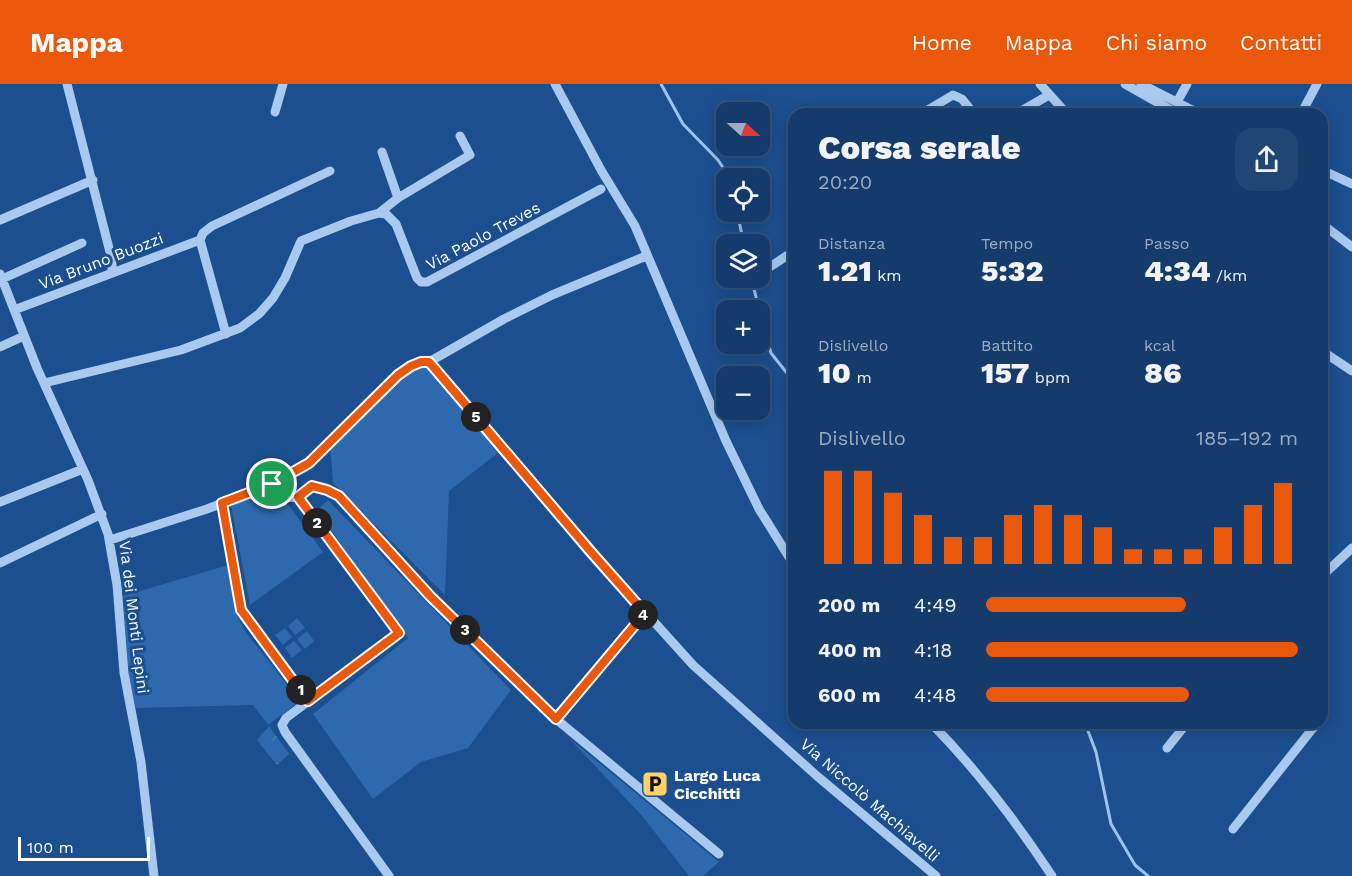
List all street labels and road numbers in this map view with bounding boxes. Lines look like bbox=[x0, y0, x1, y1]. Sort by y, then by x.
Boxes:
street label: Via Paolo Treves bbox=[423, 198, 543, 274]
street label: Via Bruno Buozzi bbox=[36, 229, 166, 293]
street label: Via dei Monti Lepini bbox=[115, 539, 153, 695]
street label: Via Niccolò Machiavelli bbox=[796, 734, 944, 866]

